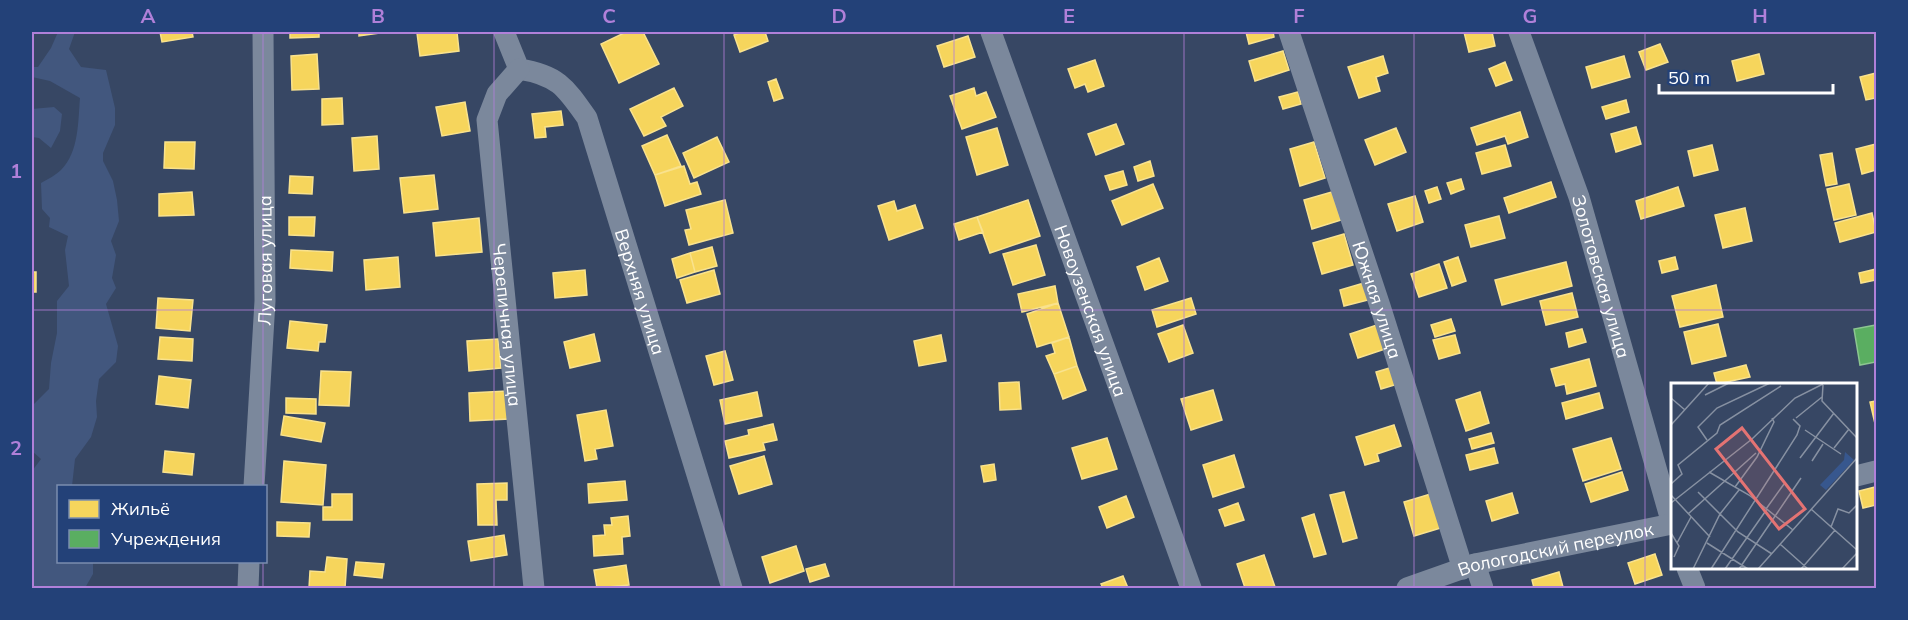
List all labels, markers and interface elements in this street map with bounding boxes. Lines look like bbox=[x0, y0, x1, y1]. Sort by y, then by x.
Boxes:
text: A bbox=[141, 3, 156, 28]
text: B bbox=[371, 3, 385, 28]
text: C bbox=[602, 3, 616, 28]
text: D bbox=[831, 3, 847, 28]
text: E bbox=[1063, 3, 1075, 28]
text: F bbox=[1293, 3, 1305, 28]
text: G bbox=[1523, 3, 1537, 28]
text: H bbox=[1752, 3, 1768, 28]
scale bar bbox=[1659, 57, 1833, 95]
text: 50 m bbox=[1668, 66, 1710, 89]
text: 1 bbox=[10, 158, 22, 183]
street label: Золотовская улица bbox=[1567, 192, 1636, 361]
street label: Луговая улица bbox=[252, 195, 277, 326]
street label: Новоузенская улица bbox=[1050, 221, 1133, 400]
street label: Верхняя улица bbox=[610, 226, 671, 357]
street label: Южная улица bbox=[1348, 238, 1407, 361]
street label: Черепичная улица bbox=[488, 242, 527, 407]
inset map bbox=[1671, 383, 1857, 569]
text: 2 bbox=[10, 435, 22, 460]
legend bbox=[57, 485, 267, 563]
text: Жильё bbox=[111, 497, 170, 520]
street label: Вологодский переулок bbox=[1454, 517, 1656, 581]
text: Учреждения bbox=[110, 527, 221, 550]

